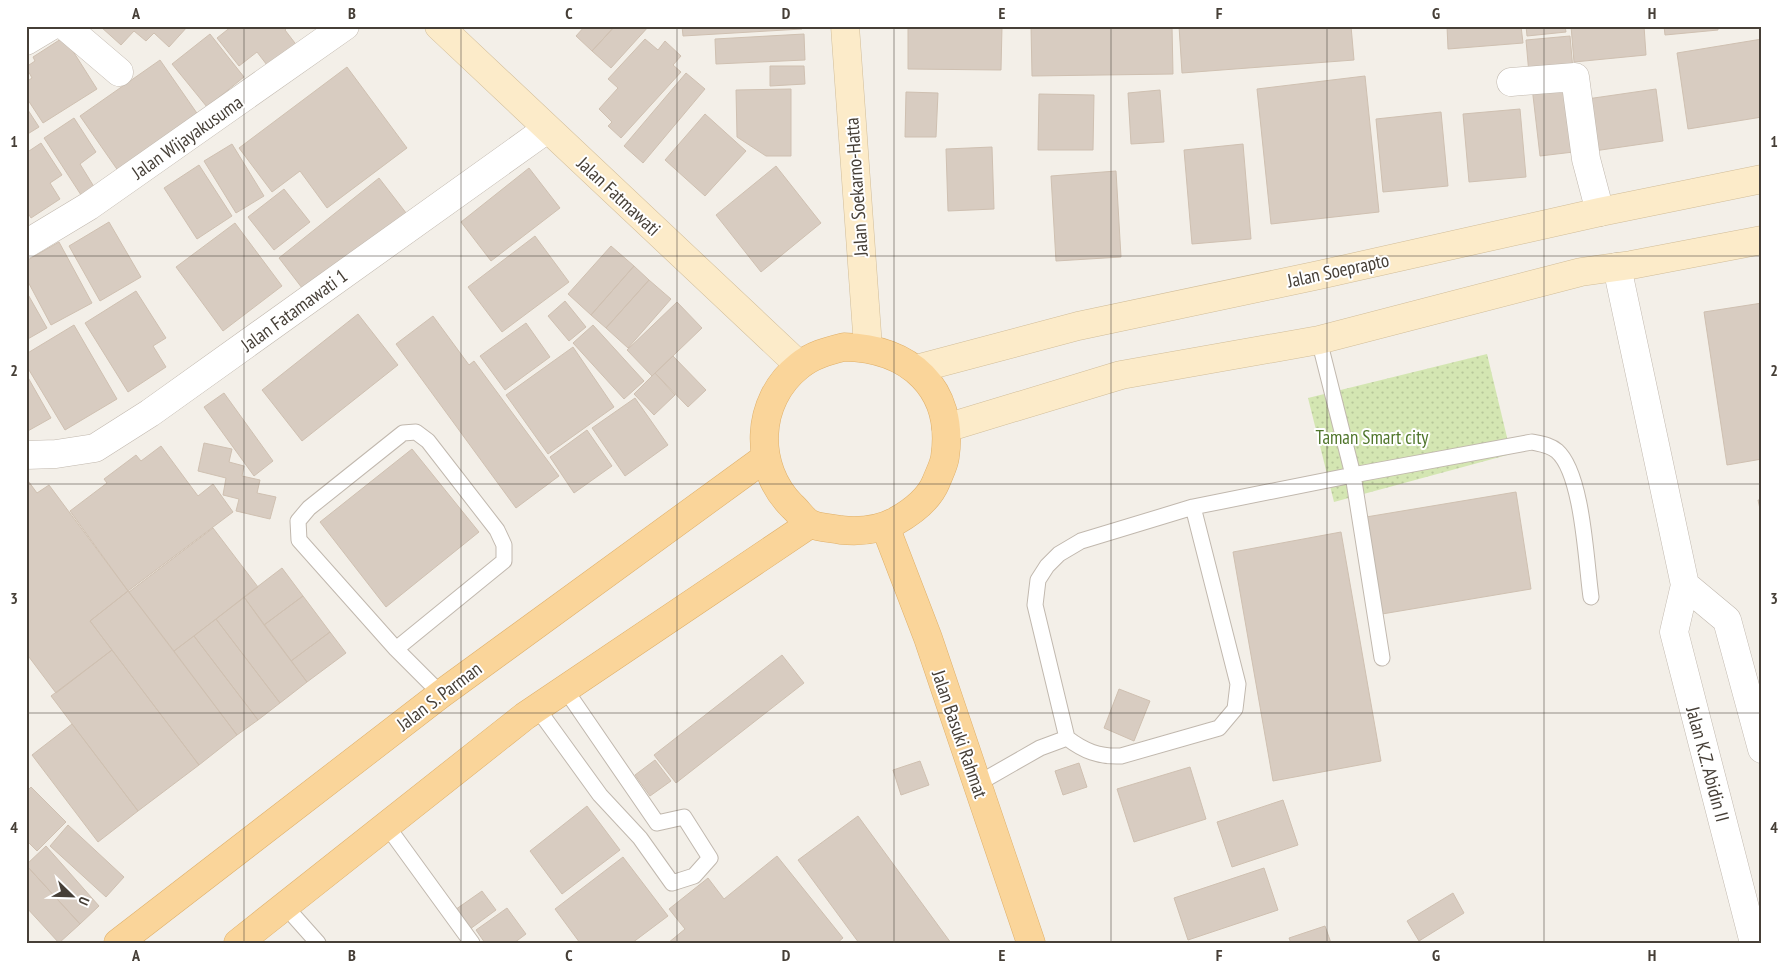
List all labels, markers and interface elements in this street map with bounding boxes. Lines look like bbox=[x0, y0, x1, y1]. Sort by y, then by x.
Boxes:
text: A bbox=[131, 3, 141, 23]
text: B bbox=[348, 3, 356, 23]
text: C bbox=[565, 3, 573, 23]
text: D bbox=[782, 3, 791, 23]
text: E bbox=[999, 3, 1006, 23]
text: F bbox=[1216, 3, 1223, 23]
text: G bbox=[1432, 3, 1440, 23]
text: H bbox=[1648, 3, 1656, 23]
street label: Jalan Wijayakusuma bbox=[126, 90, 247, 185]
street label: Jalan Soekarno-Hatta bbox=[839, 117, 873, 258]
text: 1 bbox=[10, 131, 18, 151]
text: 1 bbox=[1770, 131, 1778, 151]
street label: Jalan Fatmawati bbox=[572, 151, 666, 241]
street label: Jalan Soeprapto bbox=[1284, 248, 1391, 293]
street label: Jalan Fatamawati 1 bbox=[235, 263, 352, 357]
text: 2 bbox=[10, 360, 18, 380]
text: 2 bbox=[1770, 360, 1778, 380]
park label: Taman Smart city bbox=[1316, 425, 1429, 449]
text: 3 bbox=[10, 588, 18, 608]
text: 3 bbox=[1770, 588, 1778, 608]
street label: Jalan S. Parman bbox=[391, 656, 486, 736]
street label: Jalan Basuki Rahmat bbox=[927, 666, 993, 802]
street label: Jalan K.Z. Abidin II bbox=[1681, 703, 1735, 824]
text: 4 bbox=[10, 817, 18, 837]
text: 4 bbox=[1770, 817, 1778, 837]
north arrow bbox=[48, 872, 98, 922]
text: U bbox=[74, 894, 94, 908]
text: A bbox=[131, 945, 141, 965]
text: B bbox=[348, 945, 356, 965]
text: C bbox=[565, 945, 573, 965]
text: D bbox=[782, 945, 791, 965]
text: E bbox=[999, 945, 1006, 965]
text: F bbox=[1216, 945, 1223, 965]
text: G bbox=[1432, 945, 1440, 965]
text: H bbox=[1648, 945, 1656, 965]

